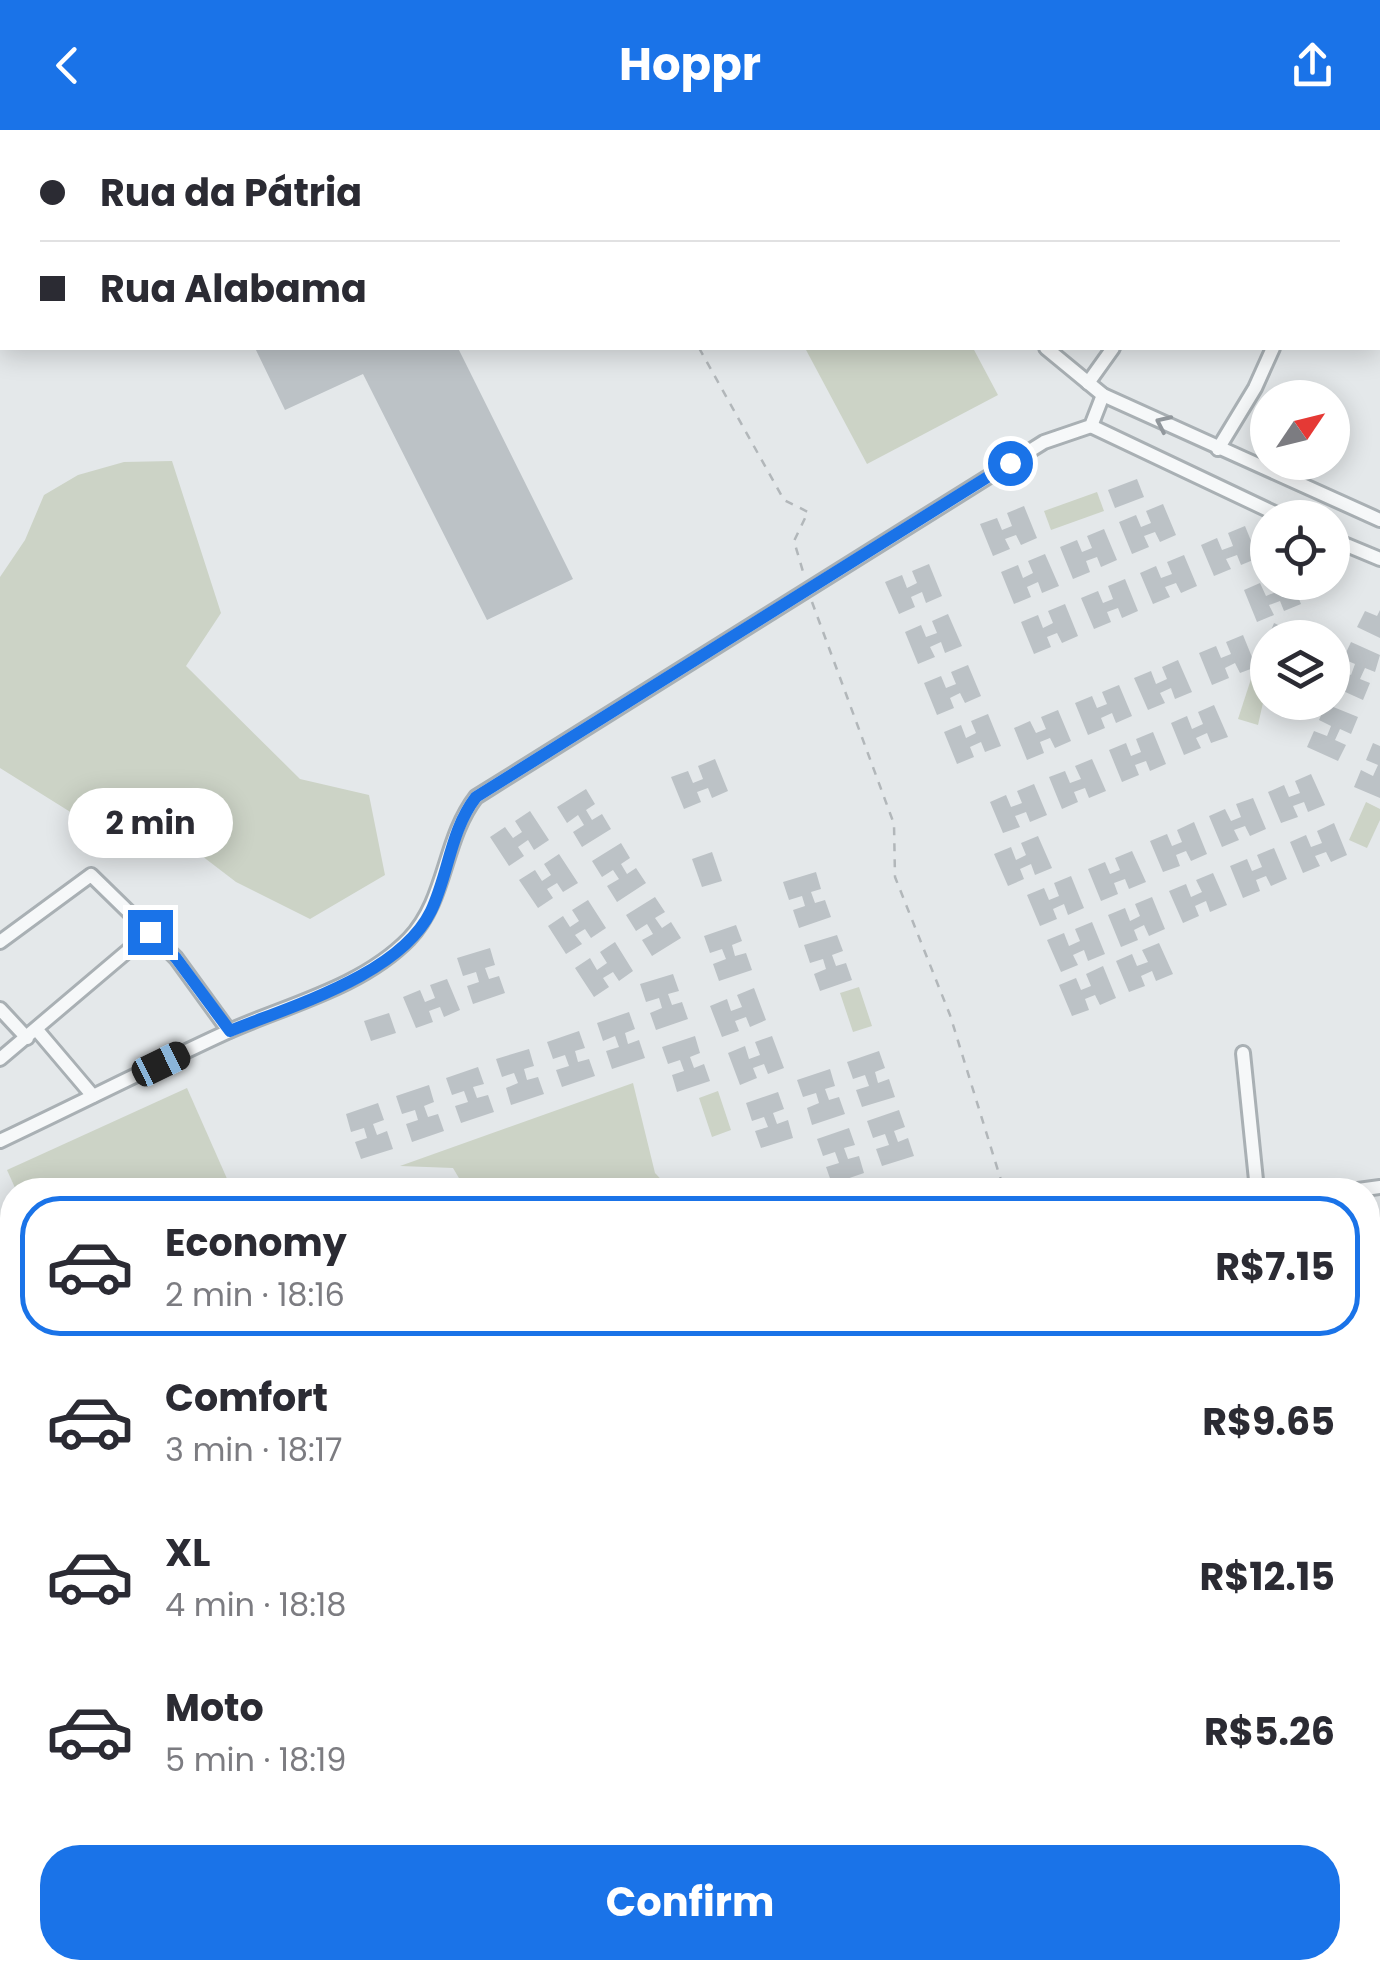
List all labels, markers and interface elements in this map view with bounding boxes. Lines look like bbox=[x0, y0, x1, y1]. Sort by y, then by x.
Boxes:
text: Hoppr bbox=[619, 33, 761, 96]
icon: back bbox=[40, 38, 95, 93]
icon: share bbox=[1285, 38, 1340, 93]
text: Rua da Pátria bbox=[100, 166, 362, 219]
text: Rua Alabama bbox=[100, 262, 367, 315]
north arrow bbox=[1250, 380, 1350, 480]
map controls bbox=[1250, 380, 1350, 720]
one-way arrow bbox=[1155, 416, 1173, 436]
route start bbox=[988, 441, 1033, 486]
button: locate bbox=[1250, 500, 1350, 600]
button: layers bbox=[1250, 620, 1350, 720]
callout: 2 min bbox=[68, 787, 232, 857]
text: 2 min bbox=[106, 800, 195, 845]
route end bbox=[128, 910, 173, 955]
car bbox=[127, 1037, 195, 1091]
text: Economy bbox=[165, 1216, 347, 1269]
icon: car bbox=[45, 1221, 135, 1311]
text: R$7.15 bbox=[1215, 1240, 1335, 1293]
text: 2 min · 18:16 bbox=[165, 1272, 345, 1317]
text: Comfort bbox=[165, 1371, 328, 1424]
icon: car bbox=[45, 1376, 135, 1466]
text: R$9.65 bbox=[1202, 1395, 1335, 1448]
text: 3 min · 18:17 bbox=[165, 1427, 343, 1472]
text: XL bbox=[165, 1526, 210, 1579]
icon: car bbox=[45, 1531, 135, 1621]
text: R$12.15 bbox=[1200, 1550, 1335, 1603]
text: 4 min · 18:18 bbox=[165, 1582, 347, 1627]
text: Moto bbox=[165, 1681, 264, 1734]
icon: car bbox=[45, 1686, 135, 1776]
text: R$5.26 bbox=[1204, 1705, 1335, 1758]
text: 5 min · 18:19 bbox=[165, 1737, 346, 1782]
button: Confirm bbox=[40, 1845, 1340, 1960]

